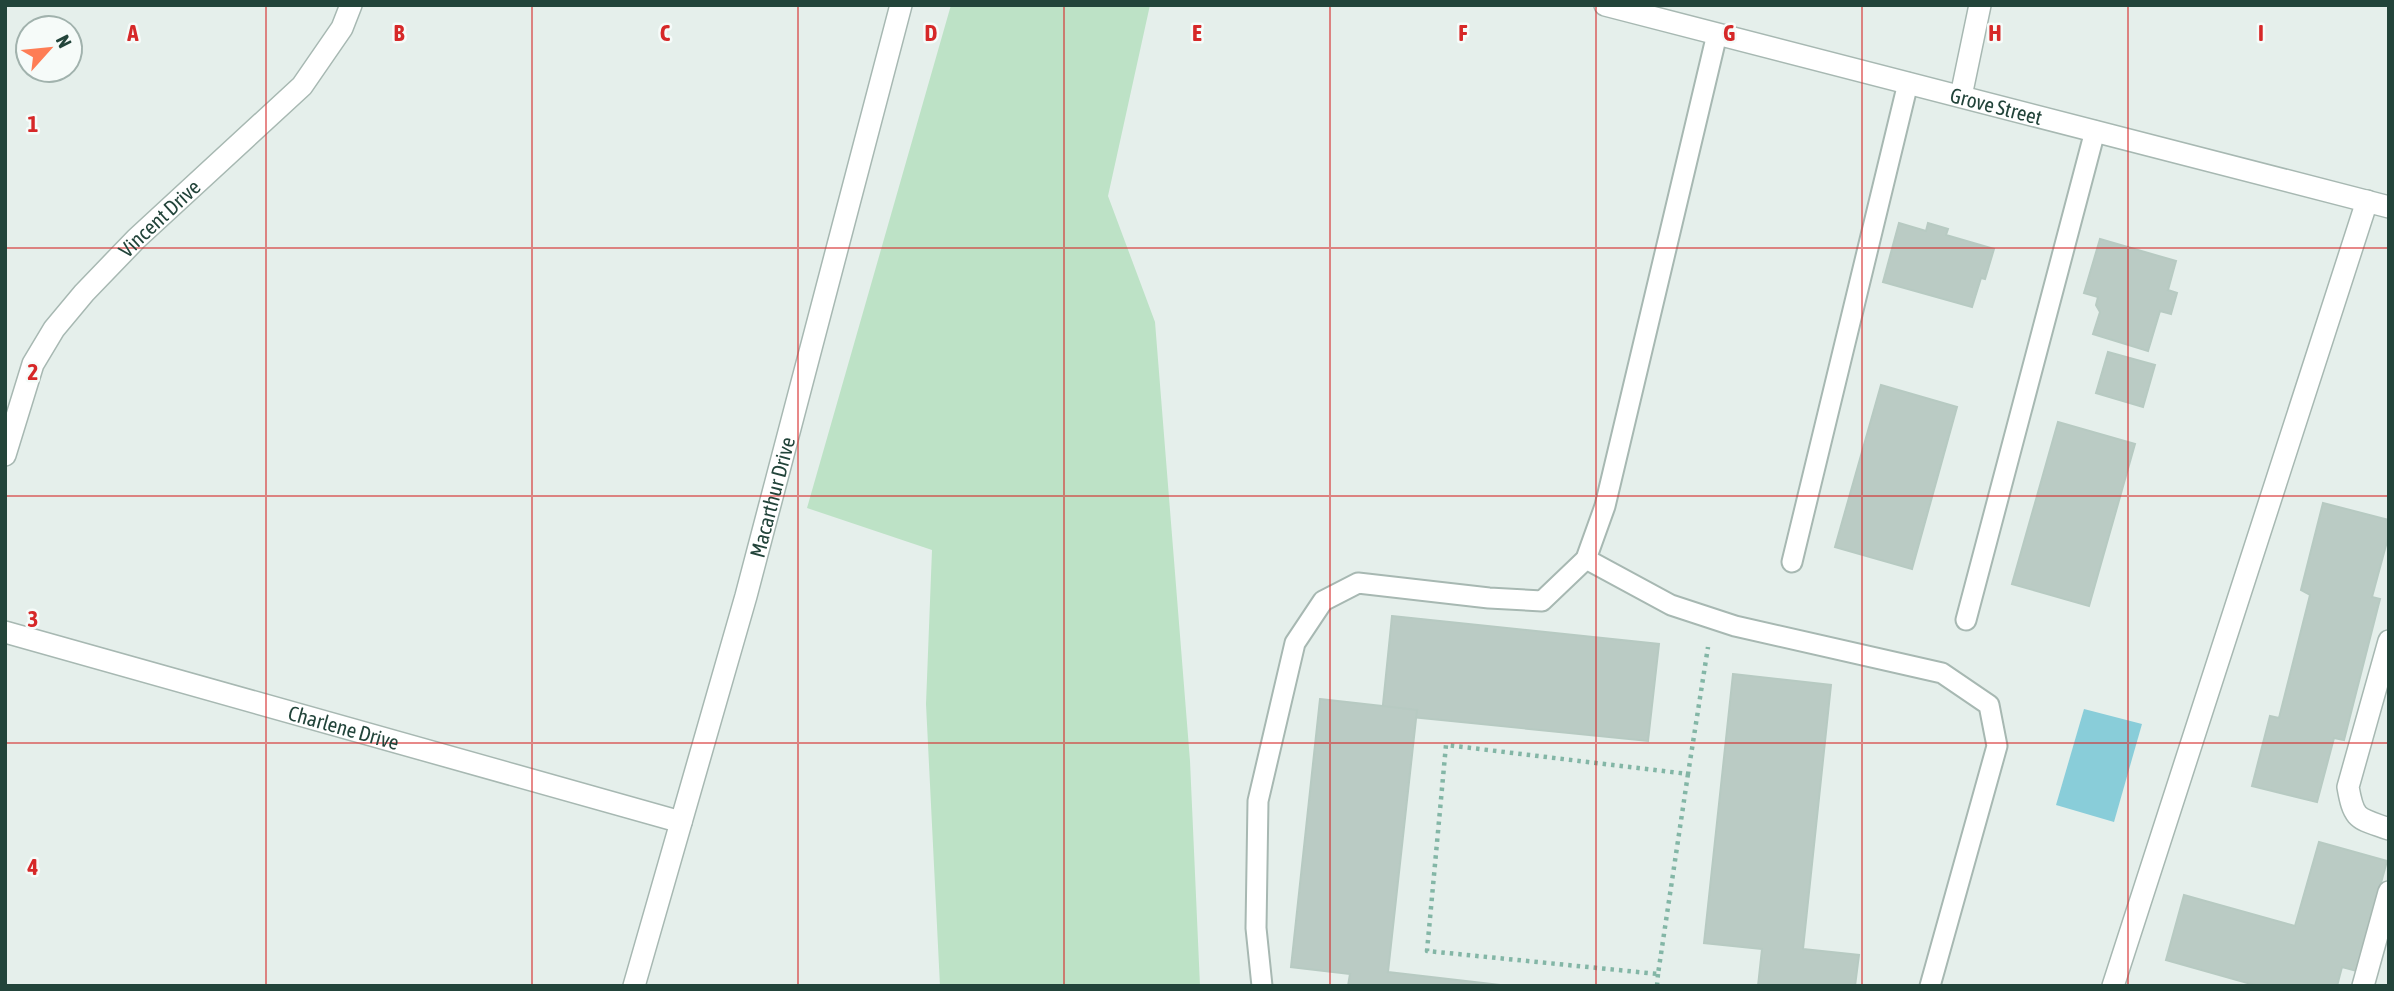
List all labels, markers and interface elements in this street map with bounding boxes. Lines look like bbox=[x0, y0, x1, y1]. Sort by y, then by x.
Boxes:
north arrow bbox=[14, 14, 84, 84]
text: A bbox=[126, 20, 139, 46]
text: B bbox=[394, 20, 405, 46]
text: C bbox=[660, 20, 671, 46]
text: D bbox=[925, 20, 938, 46]
text: E bbox=[1192, 20, 1202, 46]
text: F bbox=[1458, 20, 1468, 46]
text: G bbox=[1723, 20, 1735, 46]
text: H bbox=[1988, 20, 2002, 46]
text: I bbox=[2258, 20, 2264, 46]
text: N bbox=[52, 31, 76, 51]
street label: Grove Street bbox=[1948, 82, 2045, 129]
text: 1 bbox=[28, 111, 39, 137]
street label: Vincent Drive bbox=[113, 174, 205, 262]
text: 2 bbox=[28, 359, 38, 385]
street label: Macarthur Drive bbox=[745, 434, 799, 560]
text: 3 bbox=[28, 606, 38, 632]
street label: Charlene Drive bbox=[286, 700, 402, 754]
text: 4 bbox=[27, 854, 39, 880]

